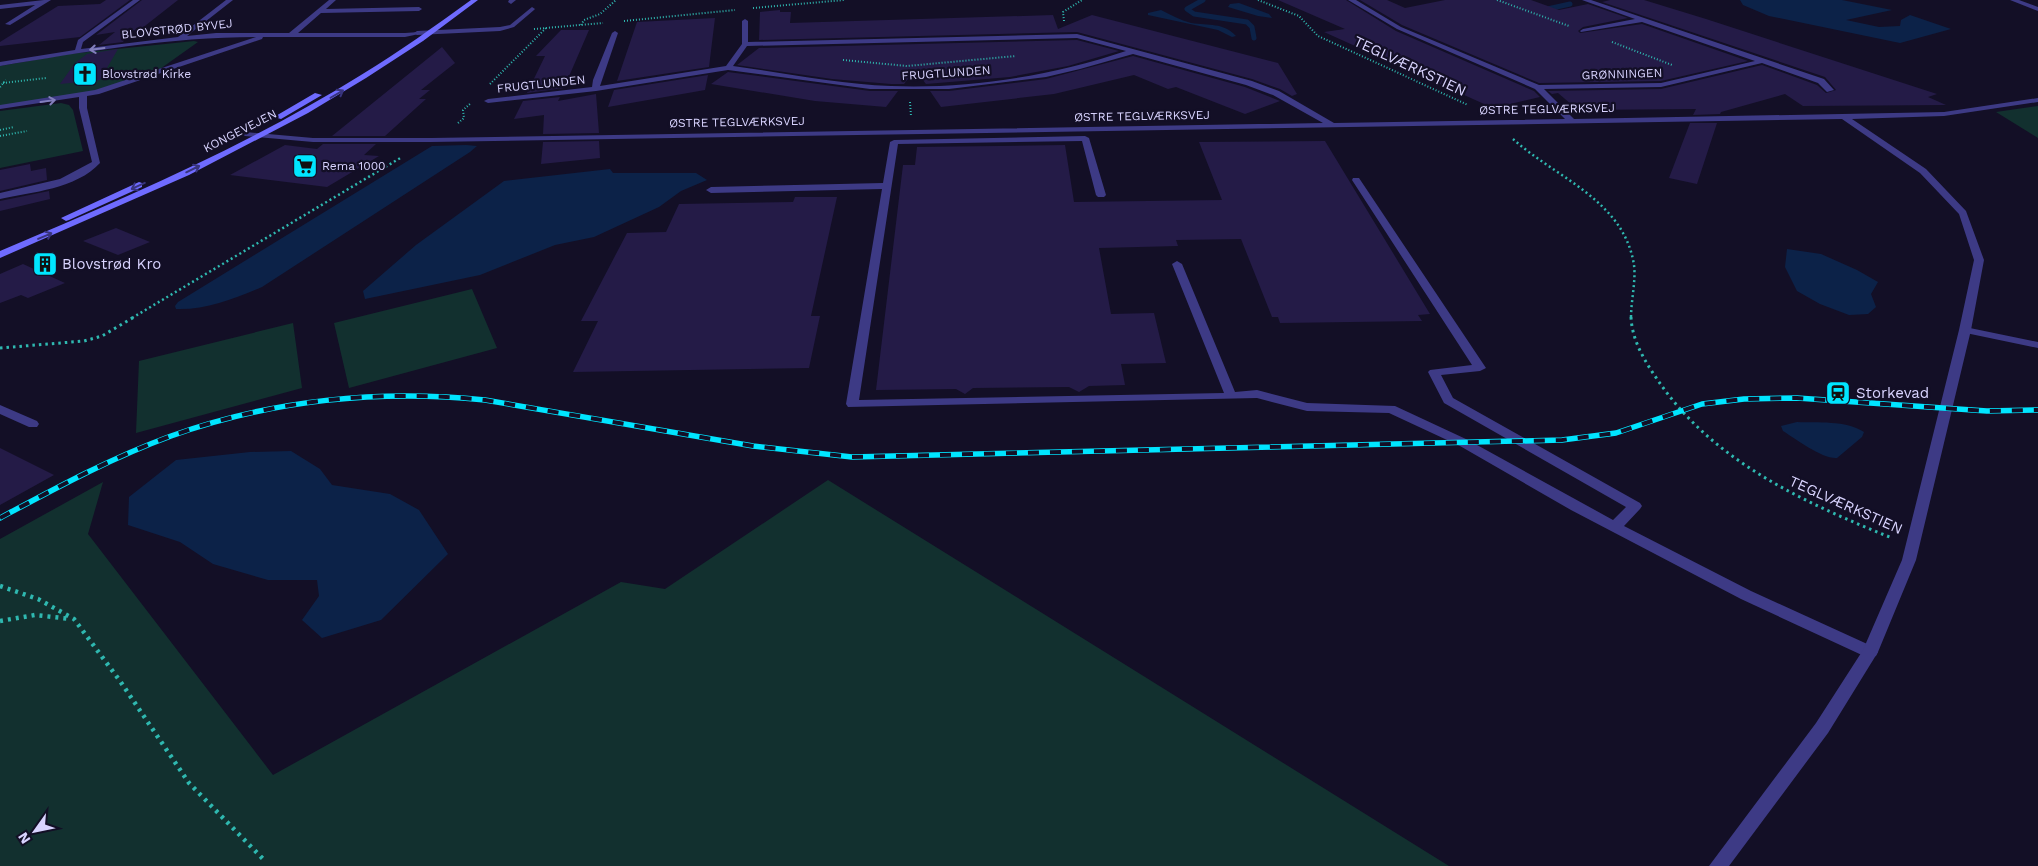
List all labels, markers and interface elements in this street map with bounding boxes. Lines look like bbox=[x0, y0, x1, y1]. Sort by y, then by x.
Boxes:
street label: BLOVSTRØD BYVEJ bbox=[121, 16, 233, 42]
street label: TEGLVÆRKSTIEN bbox=[1351, 32, 1469, 100]
one-way arrow bbox=[89, 44, 105, 54]
church icon: Blovstrød Kirke bbox=[72, 61, 98, 87]
street label: FRUGTLUNDEN bbox=[901, 63, 991, 83]
street label: GRØNNINGEN bbox=[1581, 66, 1663, 82]
place label: Blovstrød Kirke bbox=[102, 67, 191, 81]
street label: FRUGTLUNDEN bbox=[496, 72, 586, 96]
one-way arrow bbox=[329, 88, 343, 98]
one-way arrow bbox=[40, 95, 56, 105]
street label: ØSTRE TEGLVÆRKSVEJ bbox=[1479, 101, 1615, 117]
street label: KONGEVEJEN bbox=[201, 107, 279, 155]
street label: ØSTRE TEGLVÆRKSVEJ bbox=[1074, 108, 1210, 124]
street label: ØSTRE TEGLVÆRKSVEJ bbox=[669, 114, 805, 130]
supermarket icon: Rema 1000 bbox=[292, 153, 318, 179]
place label: Rema 1000 bbox=[322, 159, 386, 173]
one-way arrow bbox=[185, 164, 200, 173]
one-way arrow bbox=[131, 181, 146, 191]
one-way arrow bbox=[37, 231, 52, 240]
building icon: Blovstrød Kro bbox=[32, 251, 58, 277]
place label: Blovstrød Kro bbox=[62, 255, 161, 273]
station icon: Storkevad bbox=[1825, 380, 1851, 406]
place label: Storkevad bbox=[1856, 384, 1929, 402]
street label: TEGLVÆRKSTIEN bbox=[1786, 472, 1906, 538]
north arrow bbox=[10, 806, 60, 856]
text: N bbox=[15, 829, 34, 847]

